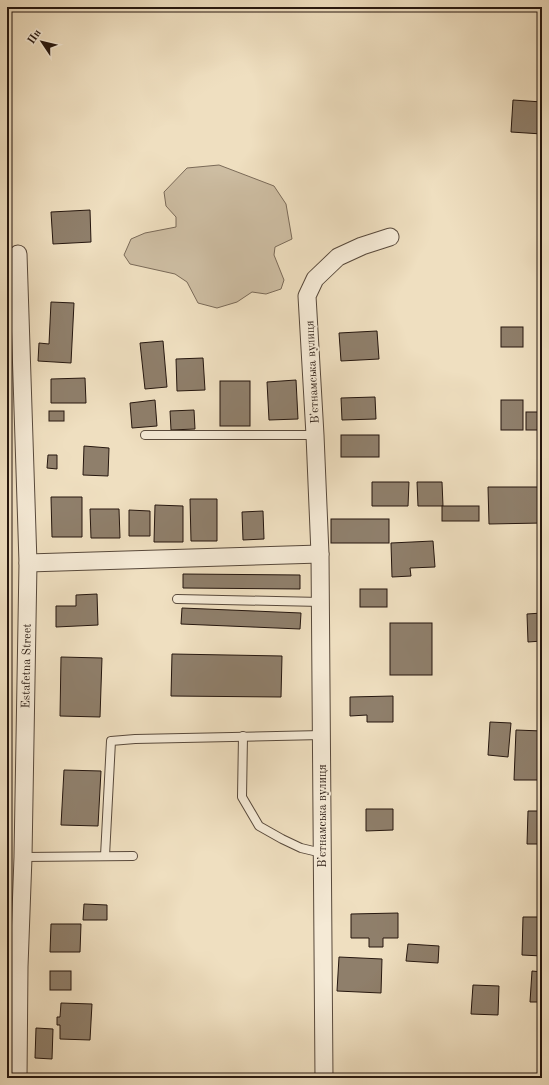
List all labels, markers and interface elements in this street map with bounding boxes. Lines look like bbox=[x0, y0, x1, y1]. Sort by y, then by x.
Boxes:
north arrow bbox=[22, 22, 62, 62]
text: Пн bbox=[26, 28, 44, 46]
street label: Вʼєтнамська вулиця bbox=[303, 320, 322, 424]
street label: Estafetna Street bbox=[20, 623, 34, 709]
street label: Вʼєтнамська вулиця bbox=[316, 764, 329, 868]

